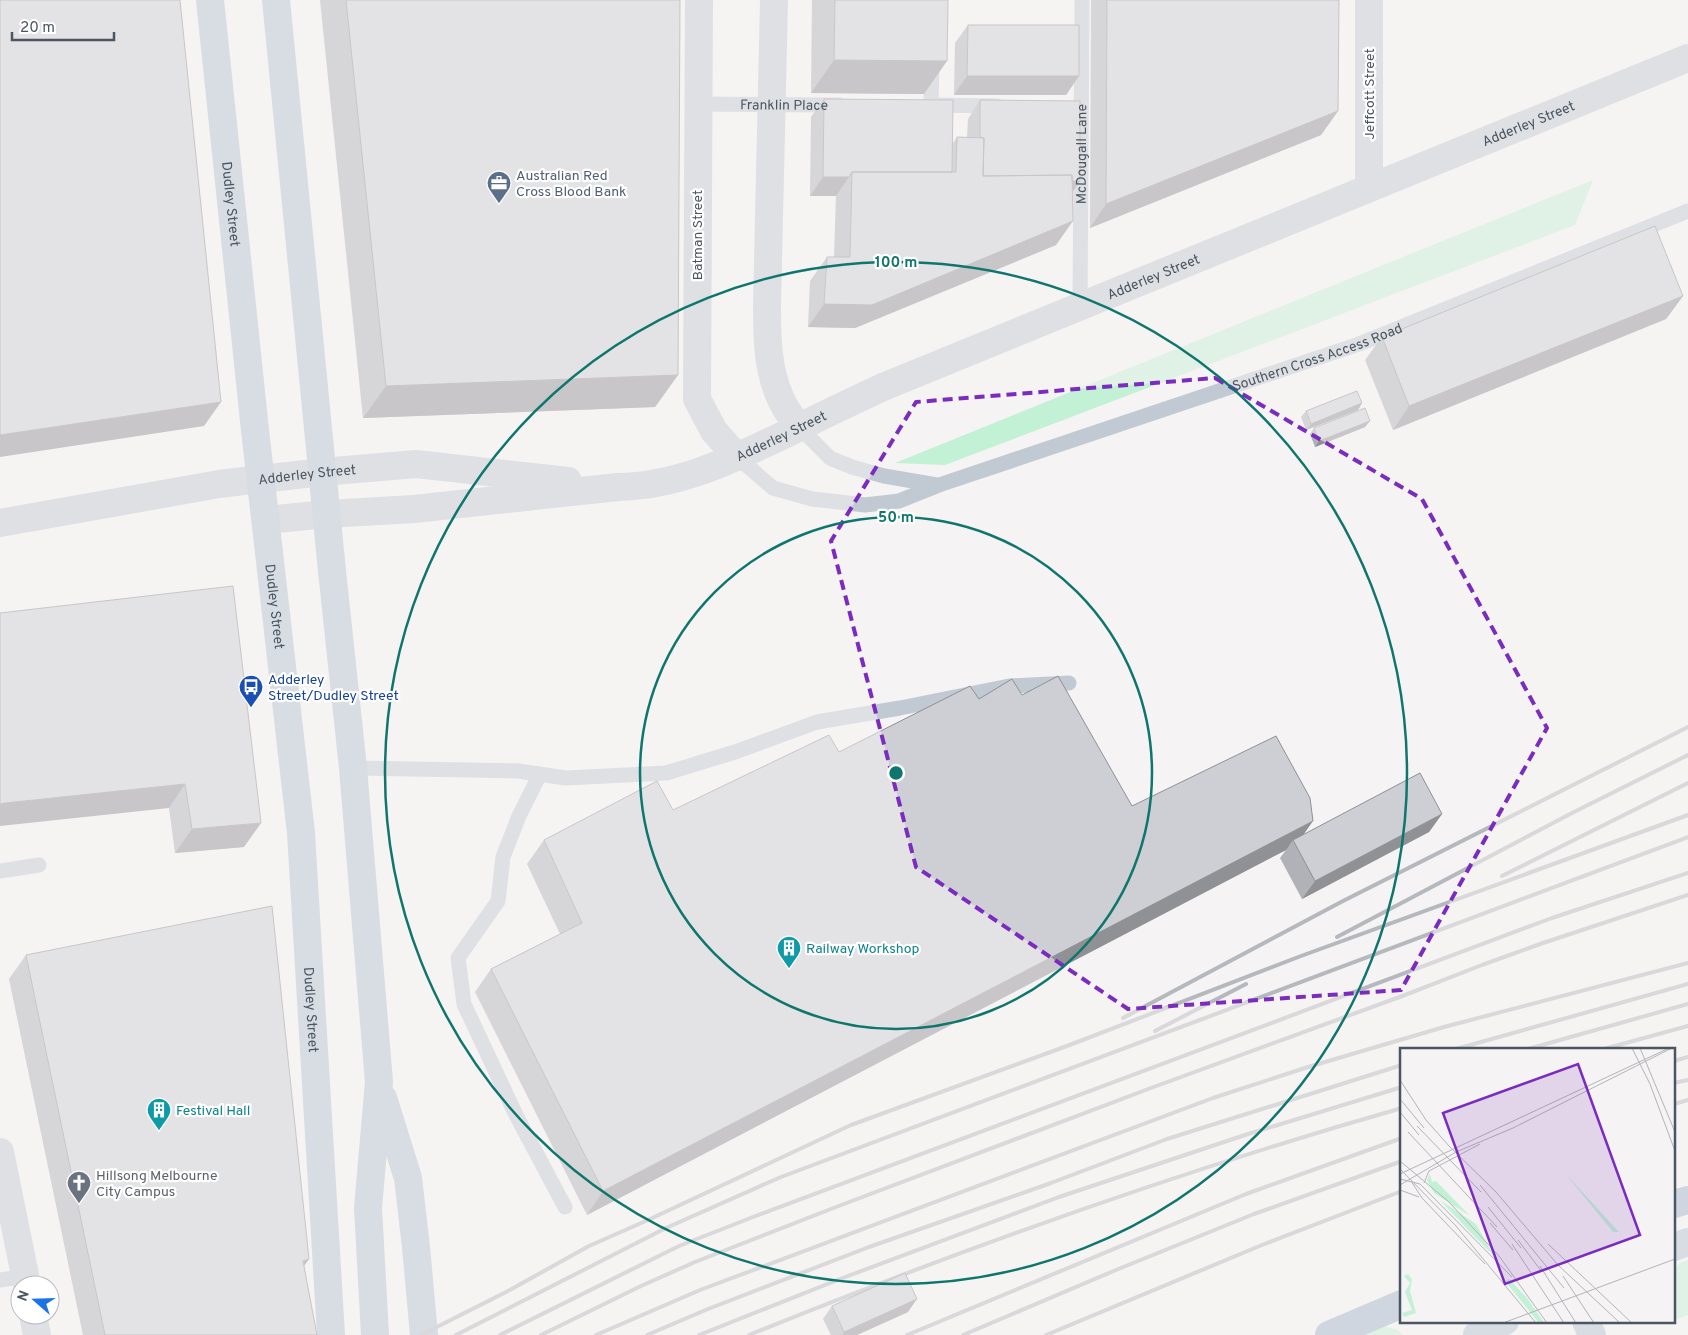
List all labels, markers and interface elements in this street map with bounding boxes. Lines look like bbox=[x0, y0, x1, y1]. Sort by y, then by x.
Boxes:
scale bar bbox=[12, 10, 115, 42]
text: 20 m bbox=[20, 19, 55, 38]
street label: Jeffcott Street bbox=[1362, 48, 1379, 140]
street label: Franklin Place bbox=[740, 97, 828, 115]
street label: Adderley Street bbox=[1480, 98, 1578, 151]
street label: McDougall Lane bbox=[1074, 104, 1091, 204]
street label: Dudley Street bbox=[217, 161, 243, 247]
place label: Australian Red Cross Blood Bank bbox=[516, 168, 627, 201]
office icon: Australian Red Cross Blood Bank bbox=[486, 170, 512, 204]
street label: Batman Street bbox=[690, 190, 707, 280]
street label: Adderley Street bbox=[1105, 251, 1203, 304]
text: 100 m bbox=[875, 254, 917, 273]
street label: Southern Cross Access Road bbox=[1231, 320, 1405, 396]
street label: Adderley Street bbox=[734, 408, 830, 466]
street label: Adderley Street bbox=[257, 462, 357, 489]
text: 50 m bbox=[878, 509, 914, 528]
street label: Dudley Street bbox=[260, 563, 287, 650]
place label: Adderley Street/Dudley Street bbox=[268, 672, 399, 705]
bus stop icon: Adderley Street/Dudley Street bbox=[238, 674, 264, 708]
centre of rings bbox=[887, 764, 905, 782]
building icon: Railway Workshop bbox=[776, 935, 802, 969]
place label: Railway Workshop bbox=[806, 941, 920, 958]
street label: Dudley Street bbox=[299, 967, 321, 1053]
inset map bbox=[1400, 1048, 1676, 1322]
building icon: Festival Hall bbox=[146, 1097, 172, 1131]
place label: Festival Hall bbox=[176, 1103, 250, 1120]
place label: Hillsong Melbourne City Campus bbox=[96, 1168, 218, 1201]
church icon: Hillsong Melbourne City Campus bbox=[66, 1170, 92, 1204]
north arrow bbox=[10, 1275, 60, 1325]
text: N bbox=[14, 1288, 34, 1304]

